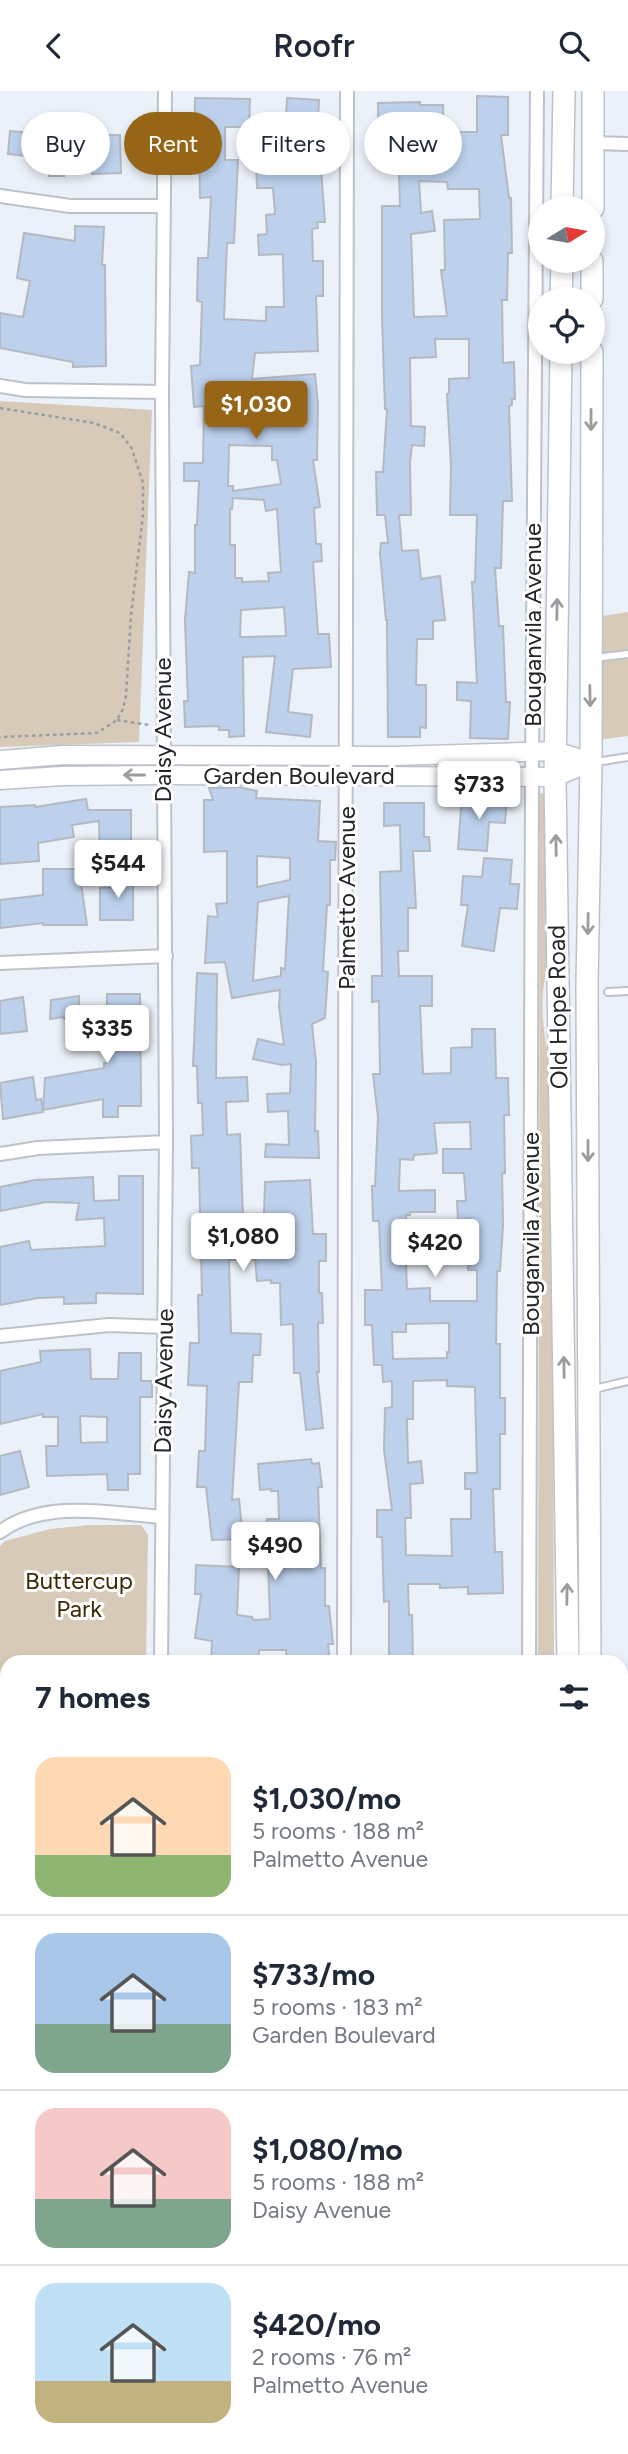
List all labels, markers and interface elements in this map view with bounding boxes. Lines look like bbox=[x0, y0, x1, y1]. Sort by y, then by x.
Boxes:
icon: back bbox=[35, 27, 73, 65]
text: Roofr bbox=[273, 27, 355, 65]
icon: search bbox=[555, 27, 593, 65]
chip: Buy bbox=[21, 112, 110, 175]
chip: Rent bbox=[124, 112, 222, 175]
chip: Filters bbox=[236, 112, 350, 175]
chip: New bbox=[364, 112, 462, 175]
north arrow bbox=[528, 196, 606, 273]
map controls bbox=[528, 196, 605, 364]
button: locate bbox=[528, 287, 605, 364]
pin: $1,030 bbox=[199, 381, 313, 441]
text: $1,030 bbox=[221, 390, 291, 418]
one-way arrow bbox=[584, 408, 598, 431]
street label: Bouganvila Avenue bbox=[518, 523, 547, 727]
one-way arrow bbox=[550, 598, 564, 621]
street label: Daisy Avenue bbox=[148, 657, 177, 803]
one-way arrow bbox=[583, 685, 597, 708]
street label: Garden Boulevard bbox=[203, 761, 395, 790]
pin: $733 bbox=[438, 761, 520, 821]
one-way arrow bbox=[122, 769, 145, 782]
text: $733 bbox=[453, 770, 505, 798]
street label: Palmetto Avenue bbox=[332, 806, 361, 990]
one-way arrow bbox=[549, 834, 562, 857]
pin: $544 bbox=[77, 841, 159, 900]
text: $544 bbox=[90, 849, 146, 877]
one-way arrow bbox=[582, 912, 595, 935]
street label: Old Hope Road bbox=[542, 925, 573, 1089]
pin: $335 bbox=[66, 1005, 148, 1065]
text: $335 bbox=[81, 1014, 133, 1042]
street label: Bouganvila Avenue bbox=[516, 1132, 545, 1336]
one-way arrow bbox=[581, 1140, 595, 1163]
pin: $1,080 bbox=[186, 1213, 300, 1273]
pin: $420 bbox=[394, 1219, 476, 1279]
text: $1,080 bbox=[207, 1222, 279, 1250]
text: $420 bbox=[407, 1228, 463, 1256]
street label: Daisy Avenue bbox=[148, 1308, 179, 1454]
one-way arrow bbox=[557, 1356, 570, 1379]
pin: $490 bbox=[234, 1523, 316, 1582]
text: $490 bbox=[247, 1531, 303, 1559]
park label: Buttercup Park bbox=[25, 1566, 133, 1623]
one-way arrow bbox=[560, 1583, 574, 1606]
icon: filters bbox=[555, 1678, 593, 1716]
text: 7 homes bbox=[35, 1679, 150, 1716]
text: $1,030/mo bbox=[252, 1780, 401, 1817]
icon: home bbox=[91, 1785, 175, 1869]
text: 5 rooms · 188 m² bbox=[252, 1817, 424, 1845]
text: Palmetto Avenue bbox=[252, 1845, 428, 1873]
text: $733/mo bbox=[252, 1956, 375, 1993]
icon: home bbox=[91, 1961, 175, 2045]
text: 5 rooms · 183 m² bbox=[252, 1993, 423, 2021]
text: Garden Boulevard bbox=[252, 2021, 436, 2049]
text: $1,080/mo bbox=[252, 2131, 403, 2168]
icon: home bbox=[91, 2136, 175, 2220]
text: 5 rooms · 188 m² bbox=[252, 2168, 424, 2196]
text: Daisy Avenue bbox=[252, 2196, 391, 2224]
text: $420/mo bbox=[252, 2306, 381, 2343]
icon: home bbox=[91, 2311, 175, 2395]
text: 2 rooms · 76 m² bbox=[252, 2343, 411, 2371]
text: Palmetto Avenue bbox=[252, 2371, 428, 2399]

